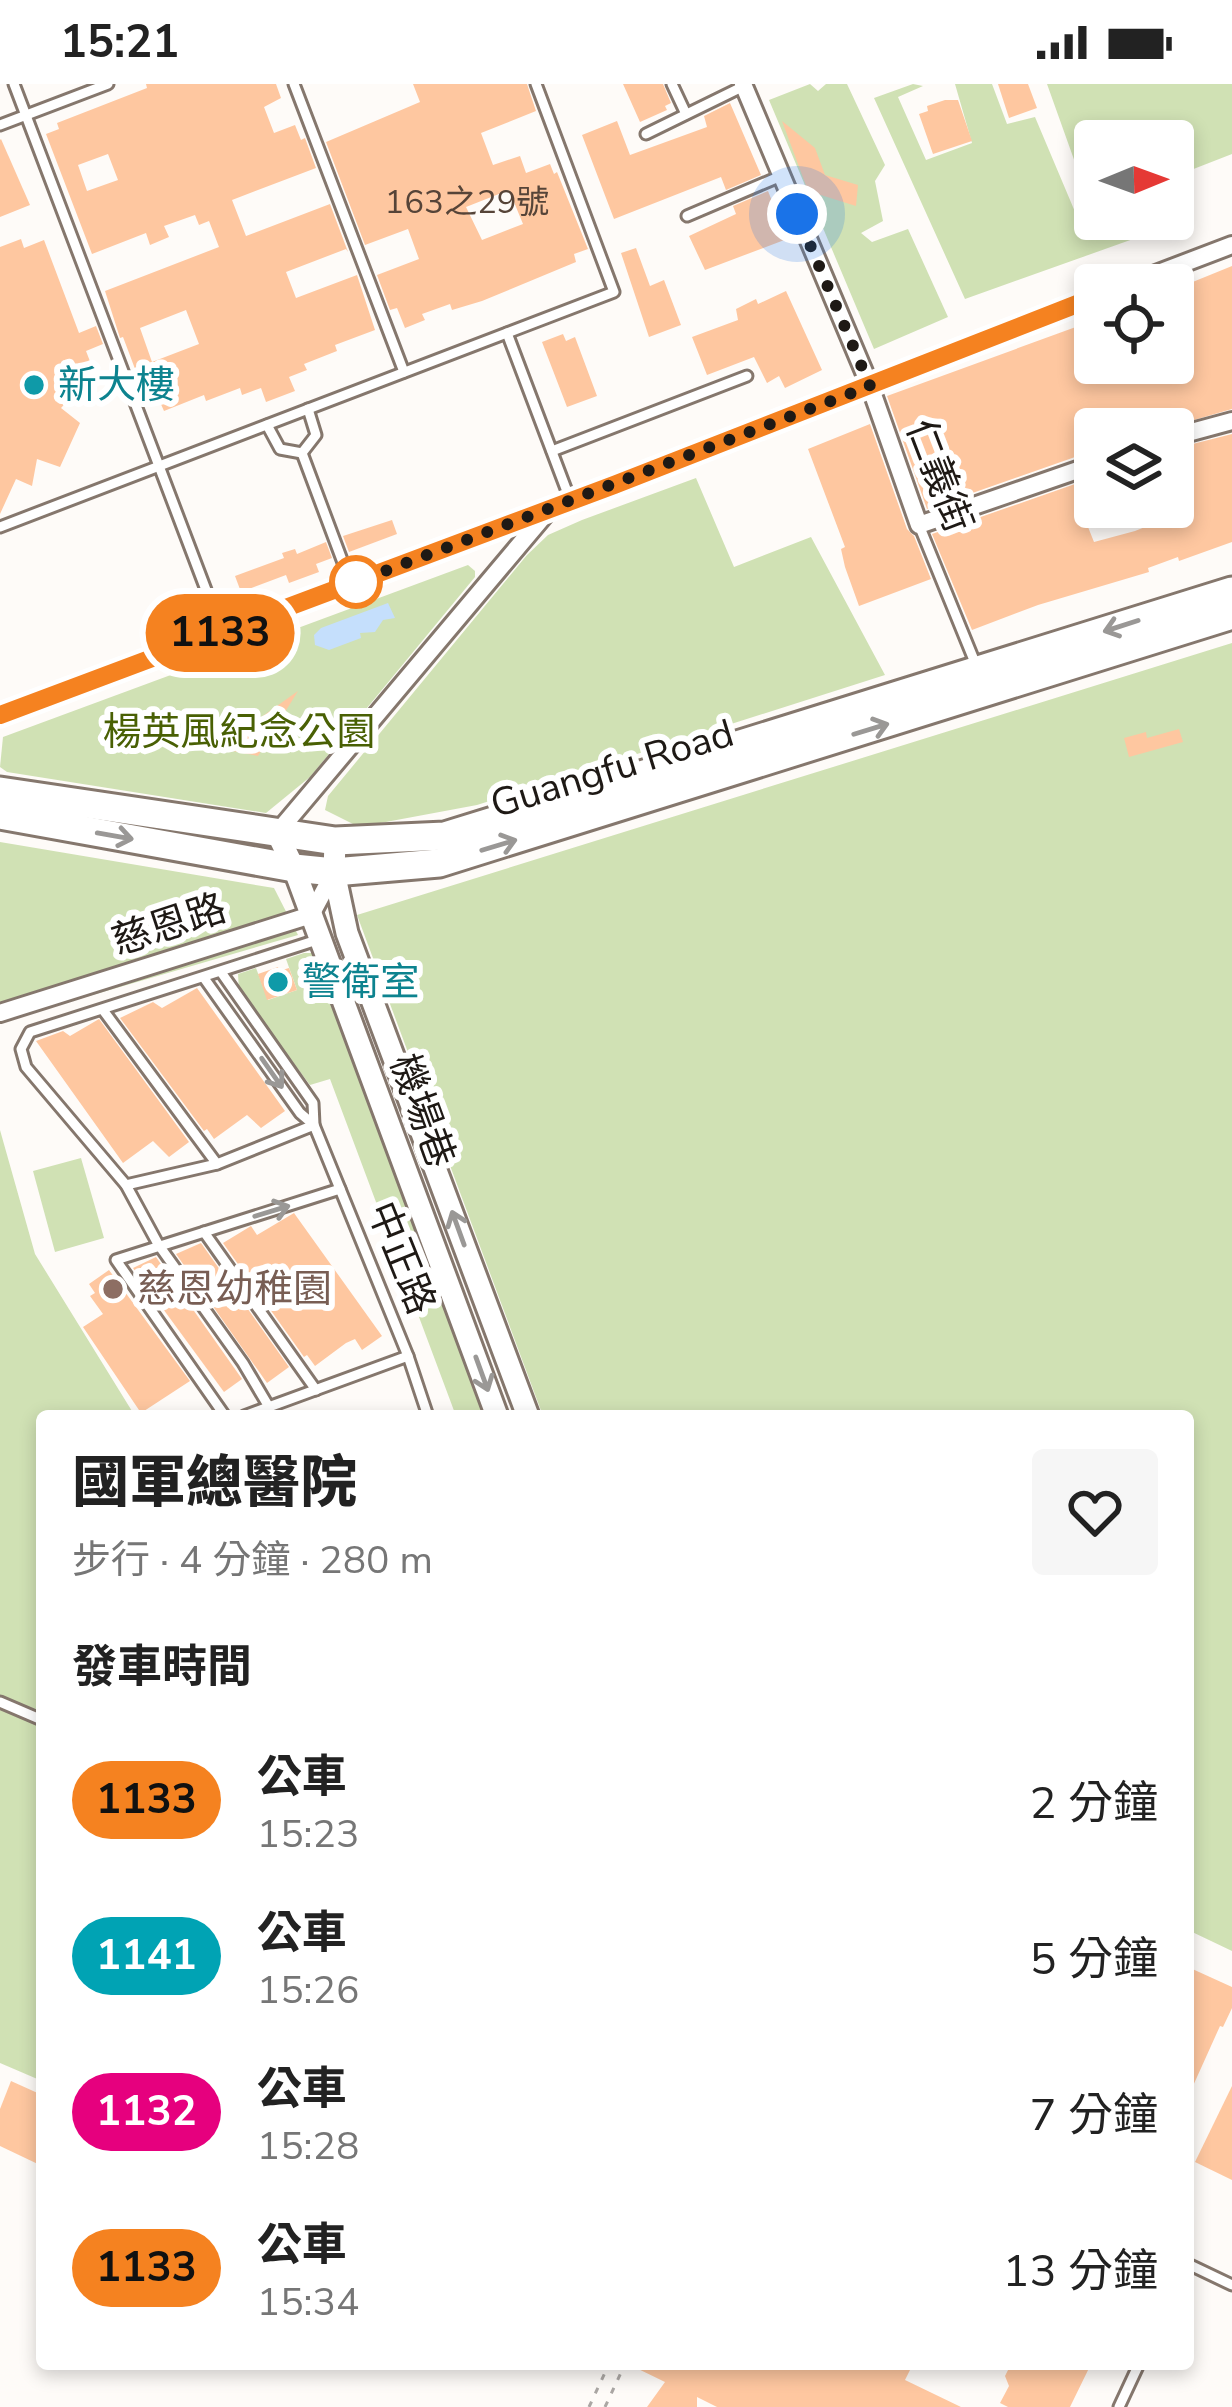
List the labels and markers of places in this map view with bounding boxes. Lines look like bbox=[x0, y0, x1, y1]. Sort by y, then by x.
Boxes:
place label: 新大樓 bbox=[58, 359, 175, 412]
marker: 新大樓 bbox=[21, 372, 47, 398]
unlabelled marker bbox=[331, 557, 381, 607]
place label: 警衛室 bbox=[302, 956, 419, 1009]
marker: 警衛室 bbox=[265, 969, 291, 995]
place label: 慈恩幼稚園 bbox=[137, 1263, 332, 1316]
marker: 慈恩幼稚園 bbox=[100, 1276, 126, 1302]

